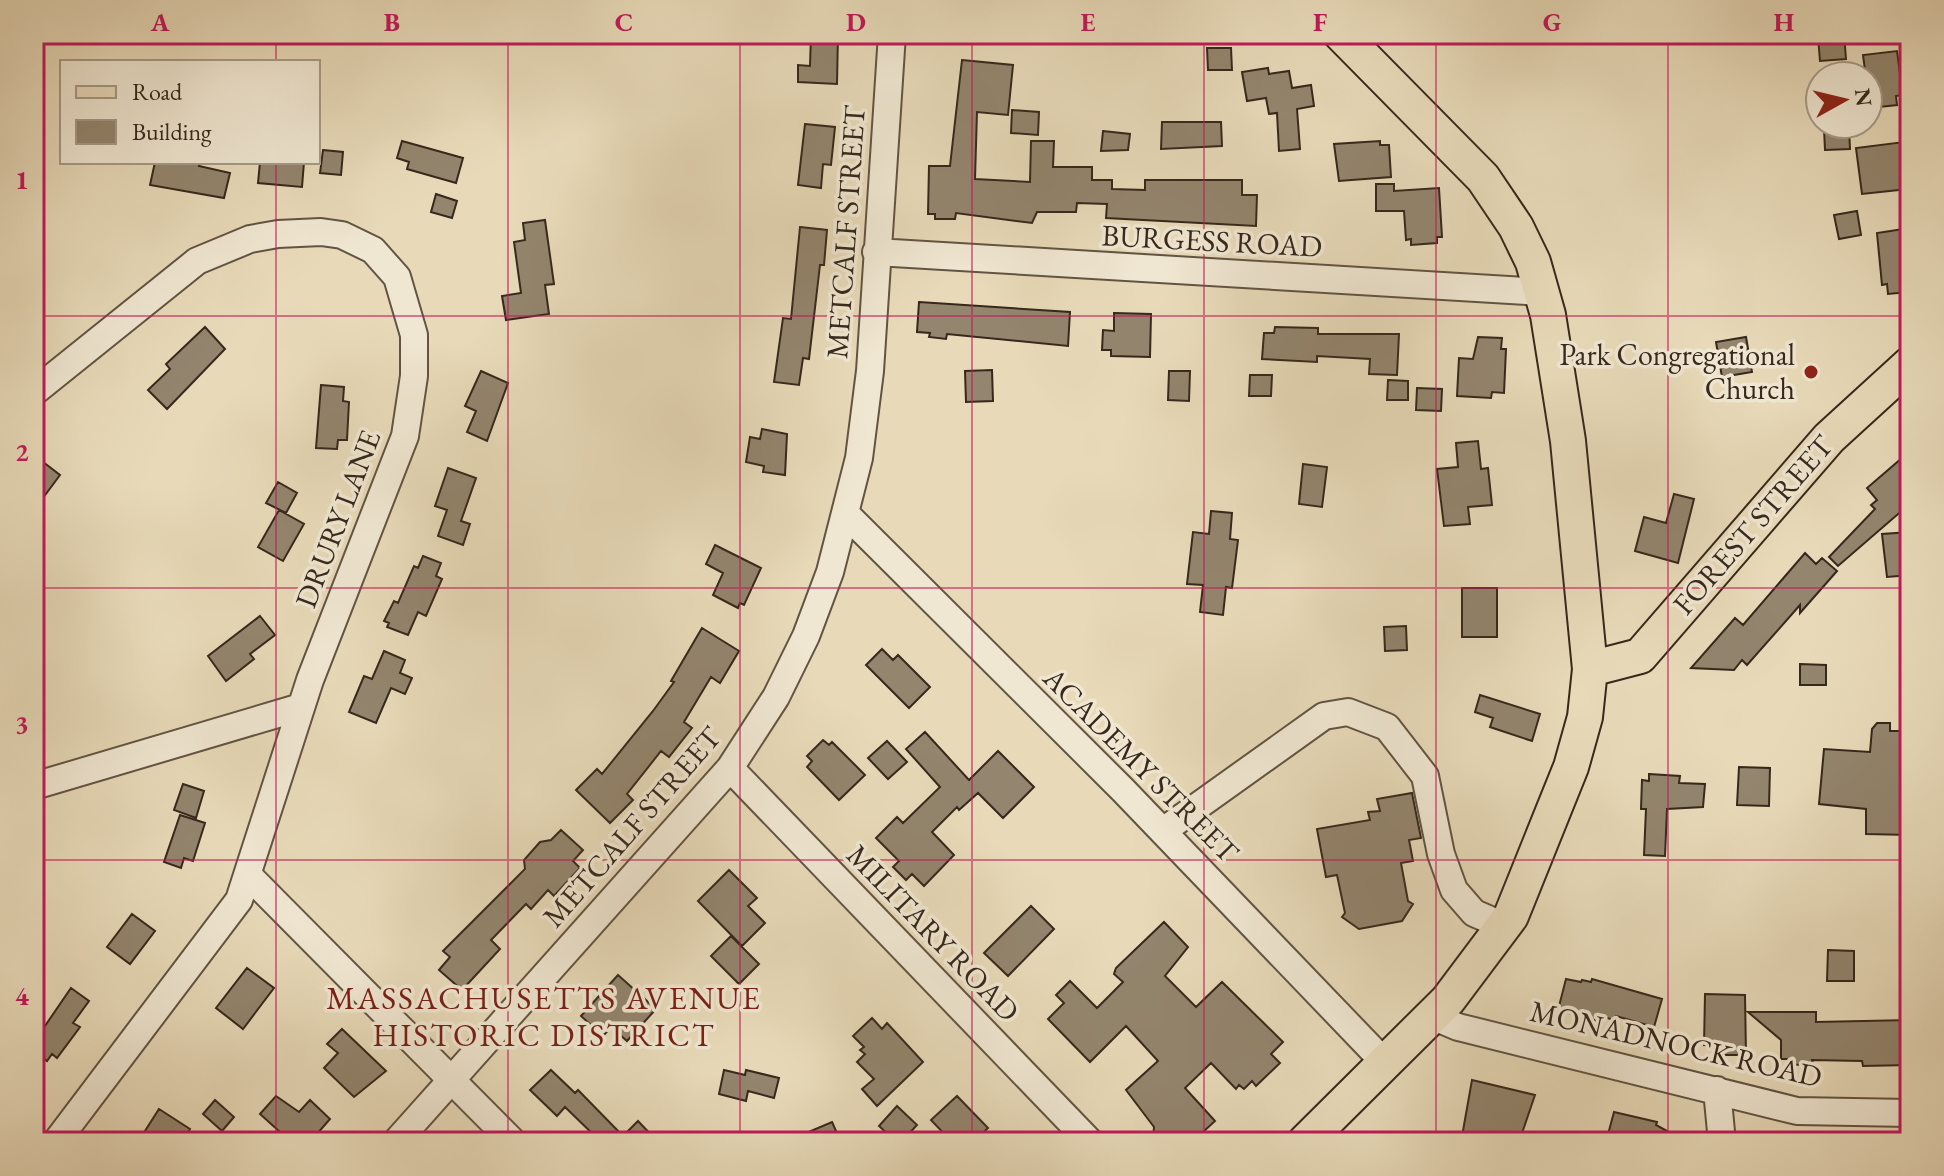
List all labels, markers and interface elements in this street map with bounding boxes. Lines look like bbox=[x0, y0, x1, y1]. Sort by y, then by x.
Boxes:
text: A bbox=[150, 5, 170, 39]
text: B bbox=[384, 5, 400, 39]
text: C bbox=[615, 5, 633, 39]
text: D bbox=[846, 5, 866, 39]
text: E bbox=[1081, 5, 1096, 39]
text: F bbox=[1313, 5, 1327, 39]
text: G bbox=[1543, 5, 1562, 39]
text: H bbox=[1774, 5, 1795, 39]
legend bbox=[60, 60, 320, 164]
north arrow bbox=[1804, 60, 1884, 140]
text: Road bbox=[132, 76, 183, 107]
text: N bbox=[1848, 86, 1879, 108]
street label: METCALF STREET bbox=[817, 103, 874, 360]
text: Building bbox=[132, 116, 212, 147]
text: 1 bbox=[15, 163, 29, 197]
street label: BURGESS ROAD bbox=[1101, 215, 1323, 266]
place label: Park Congregational Church bbox=[1559, 335, 1795, 408]
marker: Park Congregational Church bbox=[1802, 363, 1820, 381]
street label: DRURY LANE bbox=[286, 424, 389, 613]
street label: FOREST STREET bbox=[1664, 426, 1842, 623]
text: 2 bbox=[15, 435, 29, 469]
street label: ACADEMY STREET bbox=[1035, 658, 1248, 871]
text: 3 bbox=[15, 707, 29, 741]
street label: METCALF STREET bbox=[534, 717, 730, 935]
street label: MILITARY ROAD bbox=[839, 836, 1028, 1030]
district label: MASSACHUSETTS AVENUE HISTORIC DISTRICT bbox=[326, 977, 762, 1056]
text: 4 bbox=[15, 979, 29, 1013]
street label: MONADNOCK ROAD bbox=[1526, 991, 1826, 1096]

